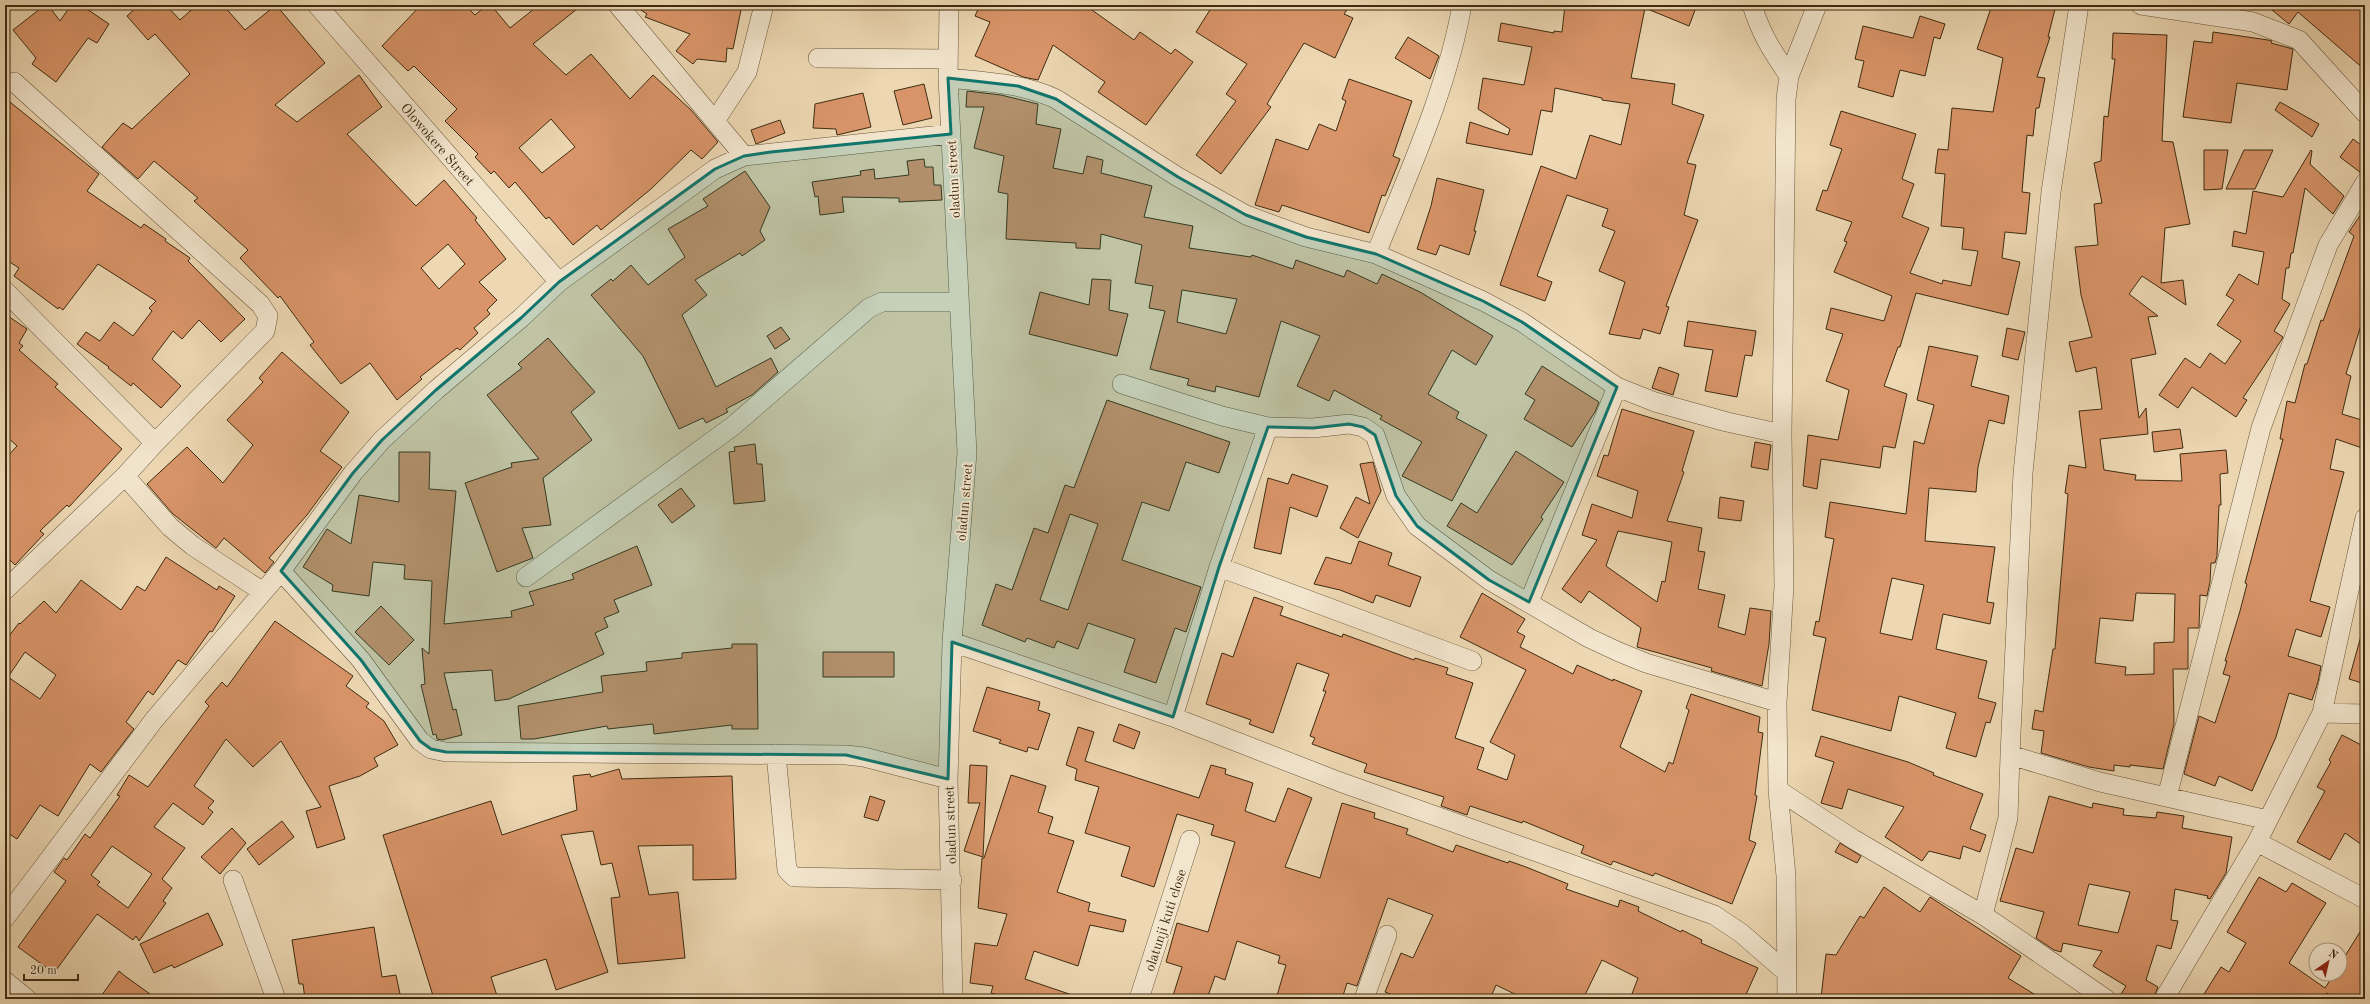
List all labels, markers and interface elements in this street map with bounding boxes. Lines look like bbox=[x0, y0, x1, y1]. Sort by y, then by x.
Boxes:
street label: Olowokere Street bbox=[398, 101, 477, 189]
street label: oladun street bbox=[945, 139, 963, 218]
street label: oladun street bbox=[955, 462, 975, 542]
street label: oladun street bbox=[943, 785, 959, 864]
street label: olatunji kuti close bbox=[1143, 868, 1189, 973]
north arrow bbox=[2308, 942, 2348, 982]
text: N bbox=[2326, 948, 2340, 962]
scale bar bbox=[24, 956, 78, 982]
text: 20 m bbox=[30, 965, 57, 977]

